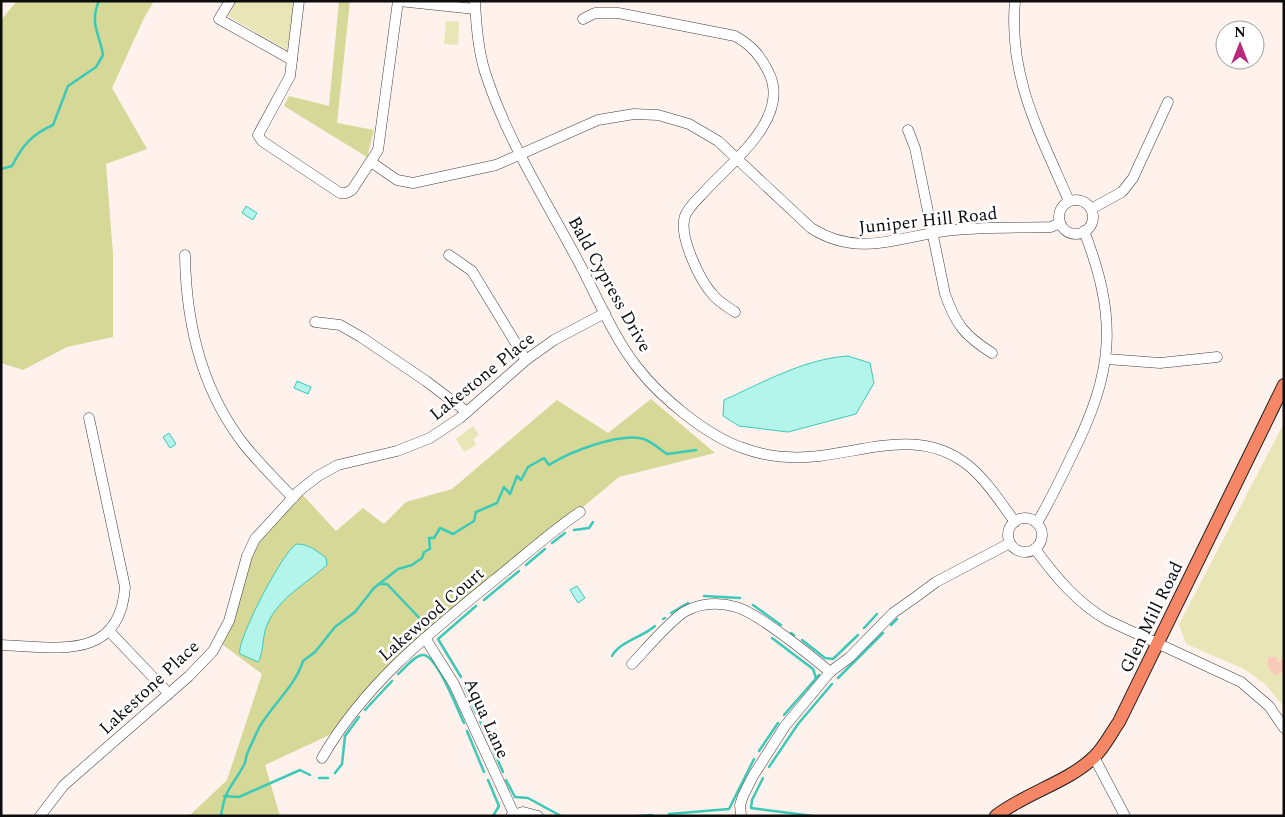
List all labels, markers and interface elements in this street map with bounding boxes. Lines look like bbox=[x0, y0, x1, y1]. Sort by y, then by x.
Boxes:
north arrow bbox=[1215, 20, 1265, 70]
text: N bbox=[1234, 22, 1246, 43]
street label: Juniper Hill Road bbox=[857, 200, 999, 241]
street label: Bald Cypress Drive bbox=[561, 211, 658, 357]
street label: Lakestone Place bbox=[424, 325, 541, 427]
street label: Glen Mill Road bbox=[1113, 557, 1190, 678]
street label: Lakewood Court bbox=[372, 561, 490, 668]
street label: Lakestone Place bbox=[93, 634, 206, 741]
street label: Aqua Lane bbox=[457, 673, 516, 763]

